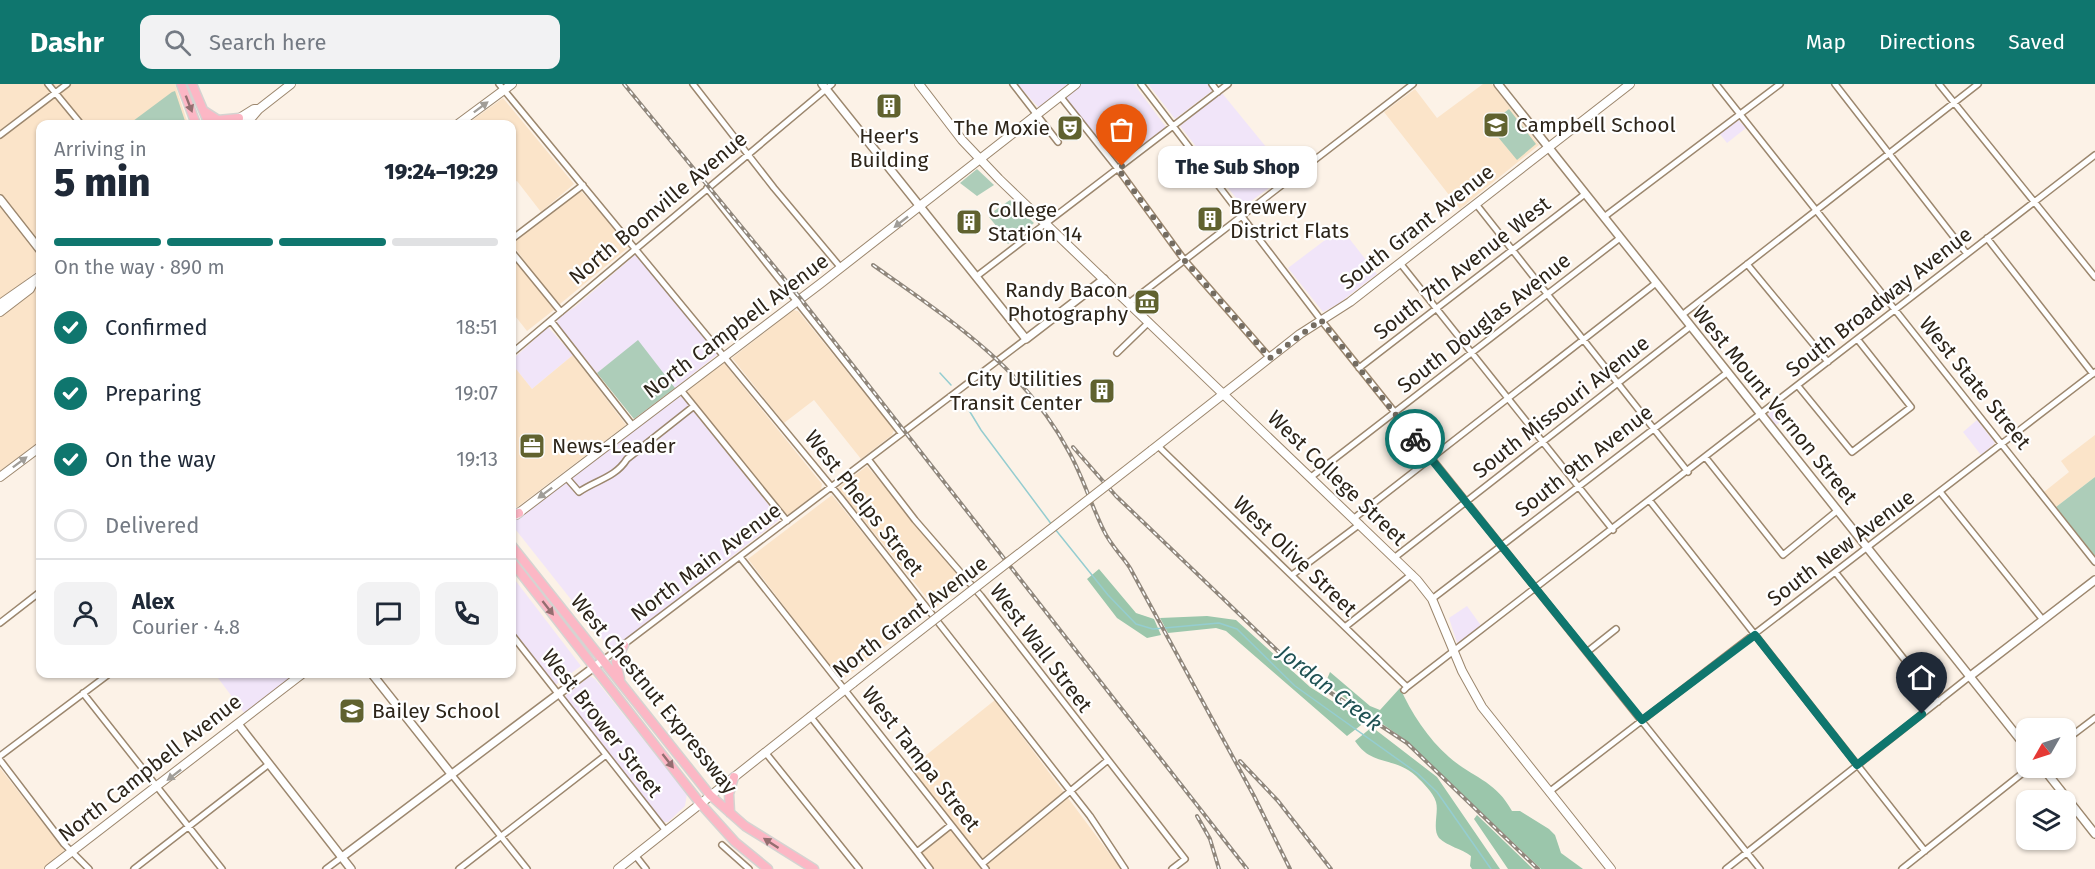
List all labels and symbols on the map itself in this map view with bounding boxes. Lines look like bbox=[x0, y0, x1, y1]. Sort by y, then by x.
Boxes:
building icon: Heer's Building bbox=[874, 91, 904, 121]
one-way arrow bbox=[184, 95, 194, 113]
one-way arrow bbox=[473, 100, 489, 113]
pin bbox=[1096, 104, 1147, 166]
school or university icon: Campbell School bbox=[1481, 110, 1511, 140]
place label: Campbell School bbox=[1516, 112, 1676, 138]
theatre icon: The Moxie bbox=[1055, 113, 1085, 143]
place label: The Moxie bbox=[954, 115, 1050, 141]
place label: Heer's Building bbox=[850, 123, 928, 173]
street label: North Boonville Avenue bbox=[564, 126, 752, 290]
callout: The Sub Shop bbox=[1158, 145, 1317, 187]
street label: South Grant Avenue bbox=[1335, 159, 1499, 295]
street label: South 7th Avenue West bbox=[1368, 191, 1556, 345]
place label: Brewery District Flats bbox=[1230, 194, 1349, 244]
place label: College Station 14 bbox=[988, 197, 1082, 247]
building icon: Brewery District Flats bbox=[1195, 204, 1225, 234]
building icon: College Station 14 bbox=[954, 207, 984, 237]
one-way arrow bbox=[893, 215, 909, 228]
street label: South Broadway Avenue bbox=[1781, 221, 1977, 383]
street label: South Douglas Avenue bbox=[1392, 247, 1576, 399]
street label: North Campbell Avenue bbox=[638, 248, 834, 404]
place label: Randy Bacon Photography bbox=[1005, 277, 1129, 327]
museum icon: Randy Bacon Photography bbox=[1132, 287, 1162, 317]
street label: West Mount Vernon Street bbox=[1687, 300, 1863, 510]
street label: West State Street bbox=[1914, 311, 2037, 455]
street label: South Missouri Avenue bbox=[1468, 330, 1654, 484]
place label: City Utilities Transit Center bbox=[950, 366, 1082, 416]
building icon: City Utilities Transit Center bbox=[1087, 376, 1117, 406]
street label: South 9th Avenue bbox=[1510, 399, 1658, 523]
street label: West College Street bbox=[1262, 405, 1412, 551]
courier bbox=[1385, 409, 1445, 469]
street label: West Phelps Street bbox=[799, 425, 929, 581]
office icon: News-Leader bbox=[517, 431, 547, 461]
place label: News-Leader bbox=[552, 433, 676, 459]
one-way arrow bbox=[12, 456, 28, 468]
street label: South New Avenue bbox=[1762, 484, 1920, 612]
one-way arrow bbox=[537, 487, 553, 499]
street label: West Olive Street bbox=[1228, 490, 1363, 622]
street label: North Main Avenue bbox=[626, 497, 786, 627]
street label: North Grant Avenue bbox=[827, 550, 993, 684]
street label: West Wall Street bbox=[984, 579, 1098, 718]
street label: West Chestnut Expressway bbox=[565, 589, 743, 800]
one-way arrow bbox=[541, 600, 553, 615]
water label: Jordan Creek bbox=[1272, 638, 1388, 737]
street label: West Brower Street bbox=[536, 644, 668, 803]
pin bbox=[1896, 652, 1947, 714]
street label: West Tampa Street bbox=[856, 681, 986, 837]
street label: North Campbell Avenue bbox=[53, 688, 247, 848]
school or university icon: Bailey School bbox=[337, 696, 367, 726]
place label: Bailey School bbox=[372, 698, 500, 724]
north arrow bbox=[2016, 718, 2076, 778]
one-way arrow bbox=[661, 754, 673, 769]
one-way arrow bbox=[166, 768, 181, 780]
one-way arrow bbox=[762, 838, 779, 849]

